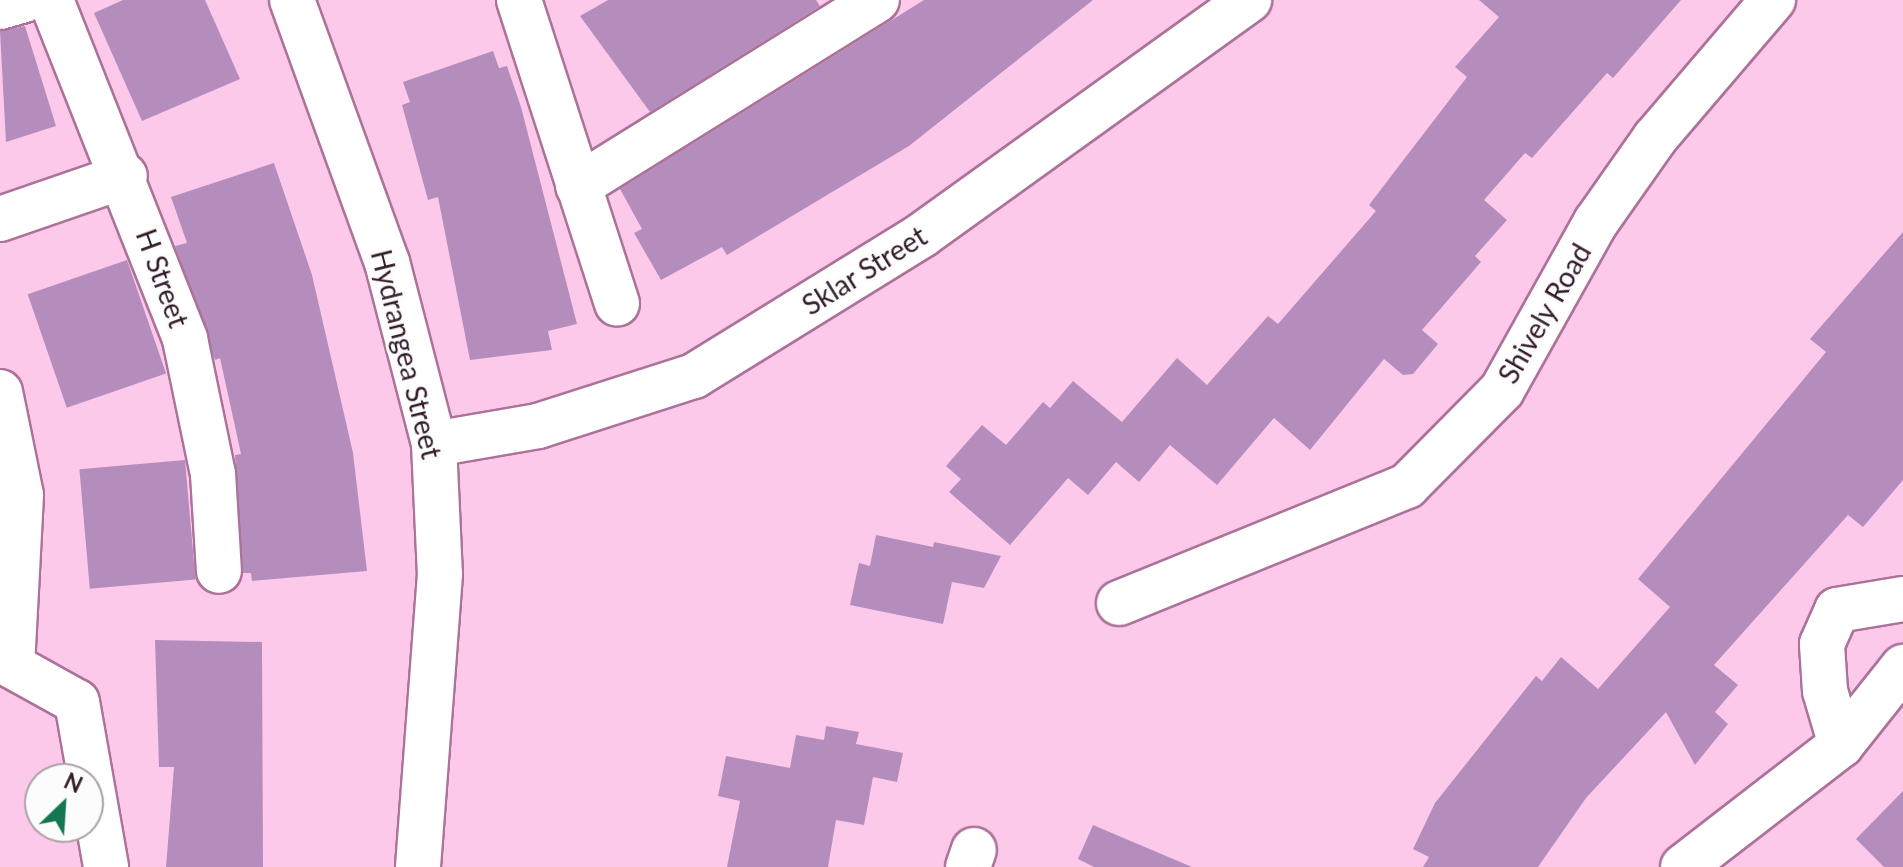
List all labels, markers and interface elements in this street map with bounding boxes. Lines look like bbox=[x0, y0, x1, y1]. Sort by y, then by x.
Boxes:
street label: Sklar Street bbox=[795, 218, 933, 322]
street label: H Street bbox=[130, 224, 196, 332]
street label: Shively Road bbox=[1490, 237, 1598, 389]
street label: Hydrangea Street bbox=[365, 246, 449, 462]
north arrow bbox=[24, 763, 104, 843]
text: N bbox=[60, 767, 87, 798]

